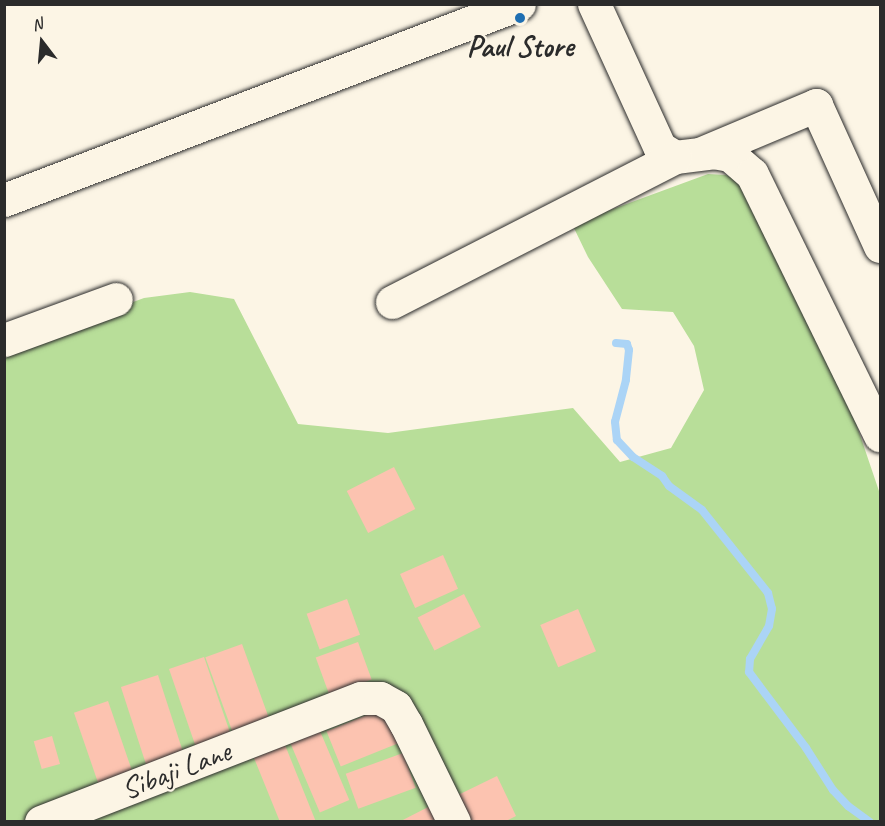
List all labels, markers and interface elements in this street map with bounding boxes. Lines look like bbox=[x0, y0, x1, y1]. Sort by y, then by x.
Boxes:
marker: Paul Store bbox=[513, 11, 527, 25]
north arrow bbox=[12, 12, 72, 72]
text: N bbox=[30, 14, 45, 36]
place label: Paul Store bbox=[467, 28, 573, 64]
street label: Sibaji Lane bbox=[116, 733, 236, 807]

